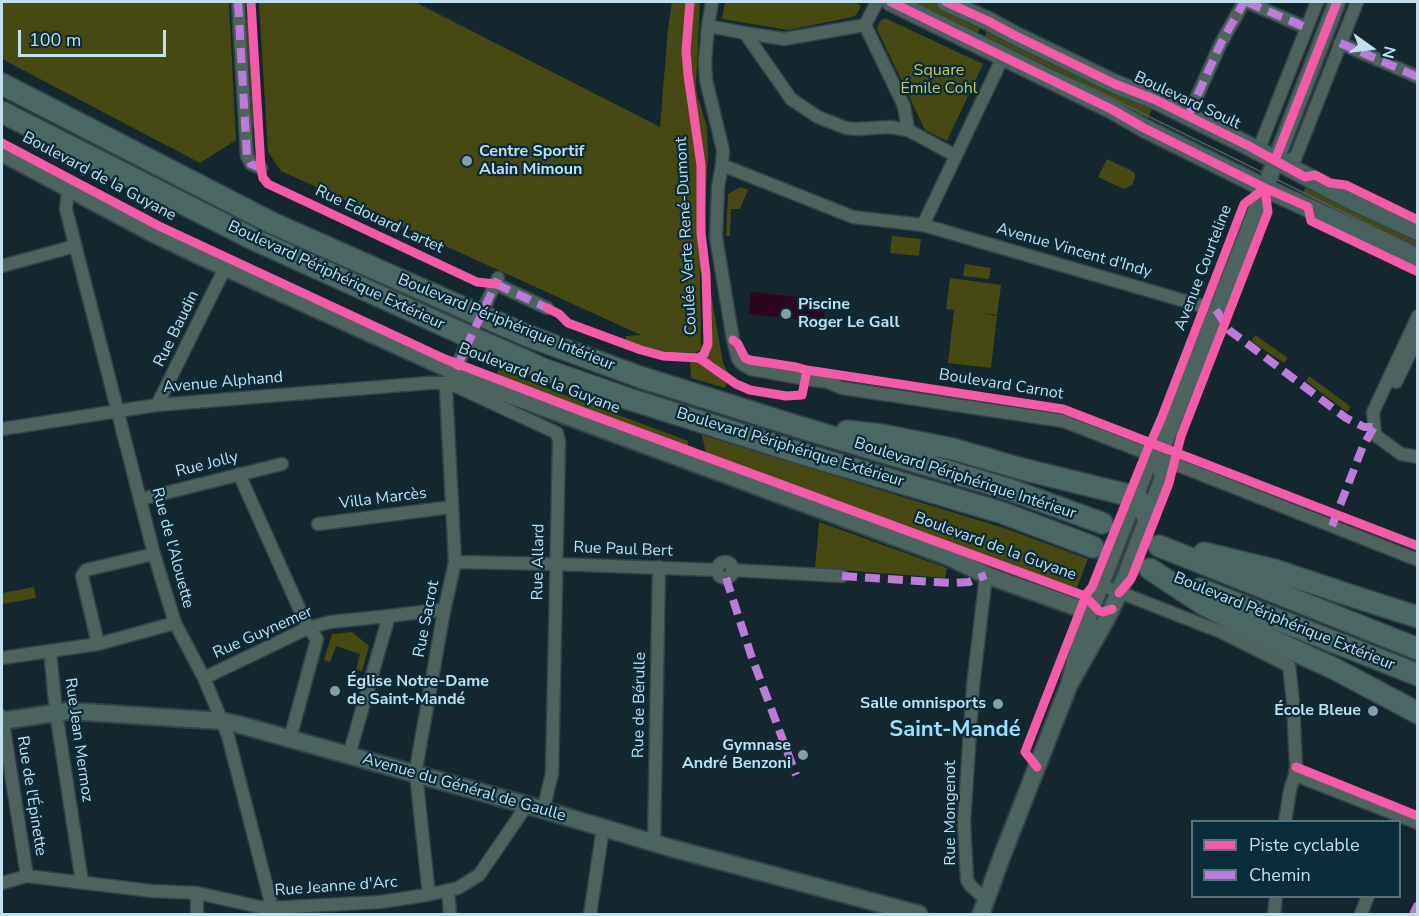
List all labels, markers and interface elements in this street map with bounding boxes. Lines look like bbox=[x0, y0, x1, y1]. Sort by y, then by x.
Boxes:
scale bar bbox=[21, 18, 170, 56]
north arrow bbox=[1341, 18, 1401, 78]
text: 100 m bbox=[29, 28, 81, 52]
text: N bbox=[1376, 44, 1401, 61]
park label: Square Émile Cohl bbox=[901, 61, 977, 99]
street label: Boulevard Soult bbox=[1131, 68, 1243, 134]
street label: Boulevard de la Guyane bbox=[19, 128, 179, 226]
street label: Coulée Verte René-Dumont bbox=[672, 136, 702, 336]
place label: Centre Sportif Alain Mimoun bbox=[479, 142, 584, 180]
marker: Centre Sportif Alain Mimoun bbox=[460, 154, 474, 168]
street label: Rue Edouard Lartet bbox=[312, 182, 446, 258]
street label: Avenue Courteline bbox=[1171, 203, 1237, 333]
street label: Boulevard Périphérique Extérieur bbox=[225, 217, 447, 335]
street label: Avenue Vincent d'Indy bbox=[994, 220, 1154, 282]
street label: Boulevard Périphérique Intérieur bbox=[395, 271, 617, 375]
street label: Rue Baudin bbox=[150, 288, 204, 370]
place label: Piscine Roger Le Gall bbox=[798, 295, 900, 333]
marker: Piscine Roger Le Gall bbox=[779, 307, 793, 321]
street label: Boulevard de la Guyane bbox=[456, 339, 622, 419]
street label: Boulevard Carnot bbox=[937, 366, 1065, 404]
street label: Avenue Alphand bbox=[162, 368, 284, 398]
street label: Boulevard Périphérique Extérieur bbox=[674, 404, 906, 492]
street label: Boulevard Périphérique Intérieur bbox=[852, 434, 1078, 524]
street label: Rue Jolly bbox=[174, 448, 240, 482]
street label: Villa Marcès bbox=[338, 484, 428, 514]
street label: Rue de l'Alouette bbox=[147, 486, 197, 610]
street label: Boulevard de la Guyane bbox=[911, 509, 1079, 585]
street label: Rue Allard bbox=[529, 523, 549, 601]
street label: Rue Paul Bert bbox=[573, 539, 673, 561]
street label: Boulevard Périphérique Extérieur bbox=[1171, 569, 1397, 675]
street label: Rue Sacrot bbox=[410, 579, 444, 659]
street label: Rue Guynemer bbox=[210, 603, 316, 663]
street label: Rue de Bérulle bbox=[629, 652, 651, 758]
place label: Église Notre-Dame de Saint-Mandé bbox=[347, 672, 489, 710]
street label: Rue Jean Mermoz bbox=[60, 677, 96, 803]
marker: Église Notre-Dame de Saint-Mandé bbox=[328, 684, 342, 698]
place label: Salle omnisports bbox=[860, 694, 986, 714]
marker: Salle omnisports bbox=[991, 697, 1005, 711]
place label: École Bleue bbox=[1274, 701, 1361, 721]
marker: École Bleue bbox=[1366, 704, 1380, 718]
district label: Saint-Mandé bbox=[889, 718, 1021, 744]
street label: Rue de l'Épinette bbox=[12, 735, 50, 857]
place label: Gymnase André Benzoni bbox=[682, 736, 791, 774]
marker: Gymnase André Benzoni bbox=[796, 748, 810, 762]
street label: Avenue du Général de Gaulle bbox=[360, 750, 568, 826]
street label: Rue Mongenot bbox=[941, 760, 961, 866]
legend bbox=[1191, 820, 1401, 898]
text: Piste cyclable bbox=[1249, 833, 1360, 857]
text: Chemin bbox=[1249, 863, 1311, 887]
street label: Rue Jeanne d'Arc bbox=[274, 873, 398, 901]

